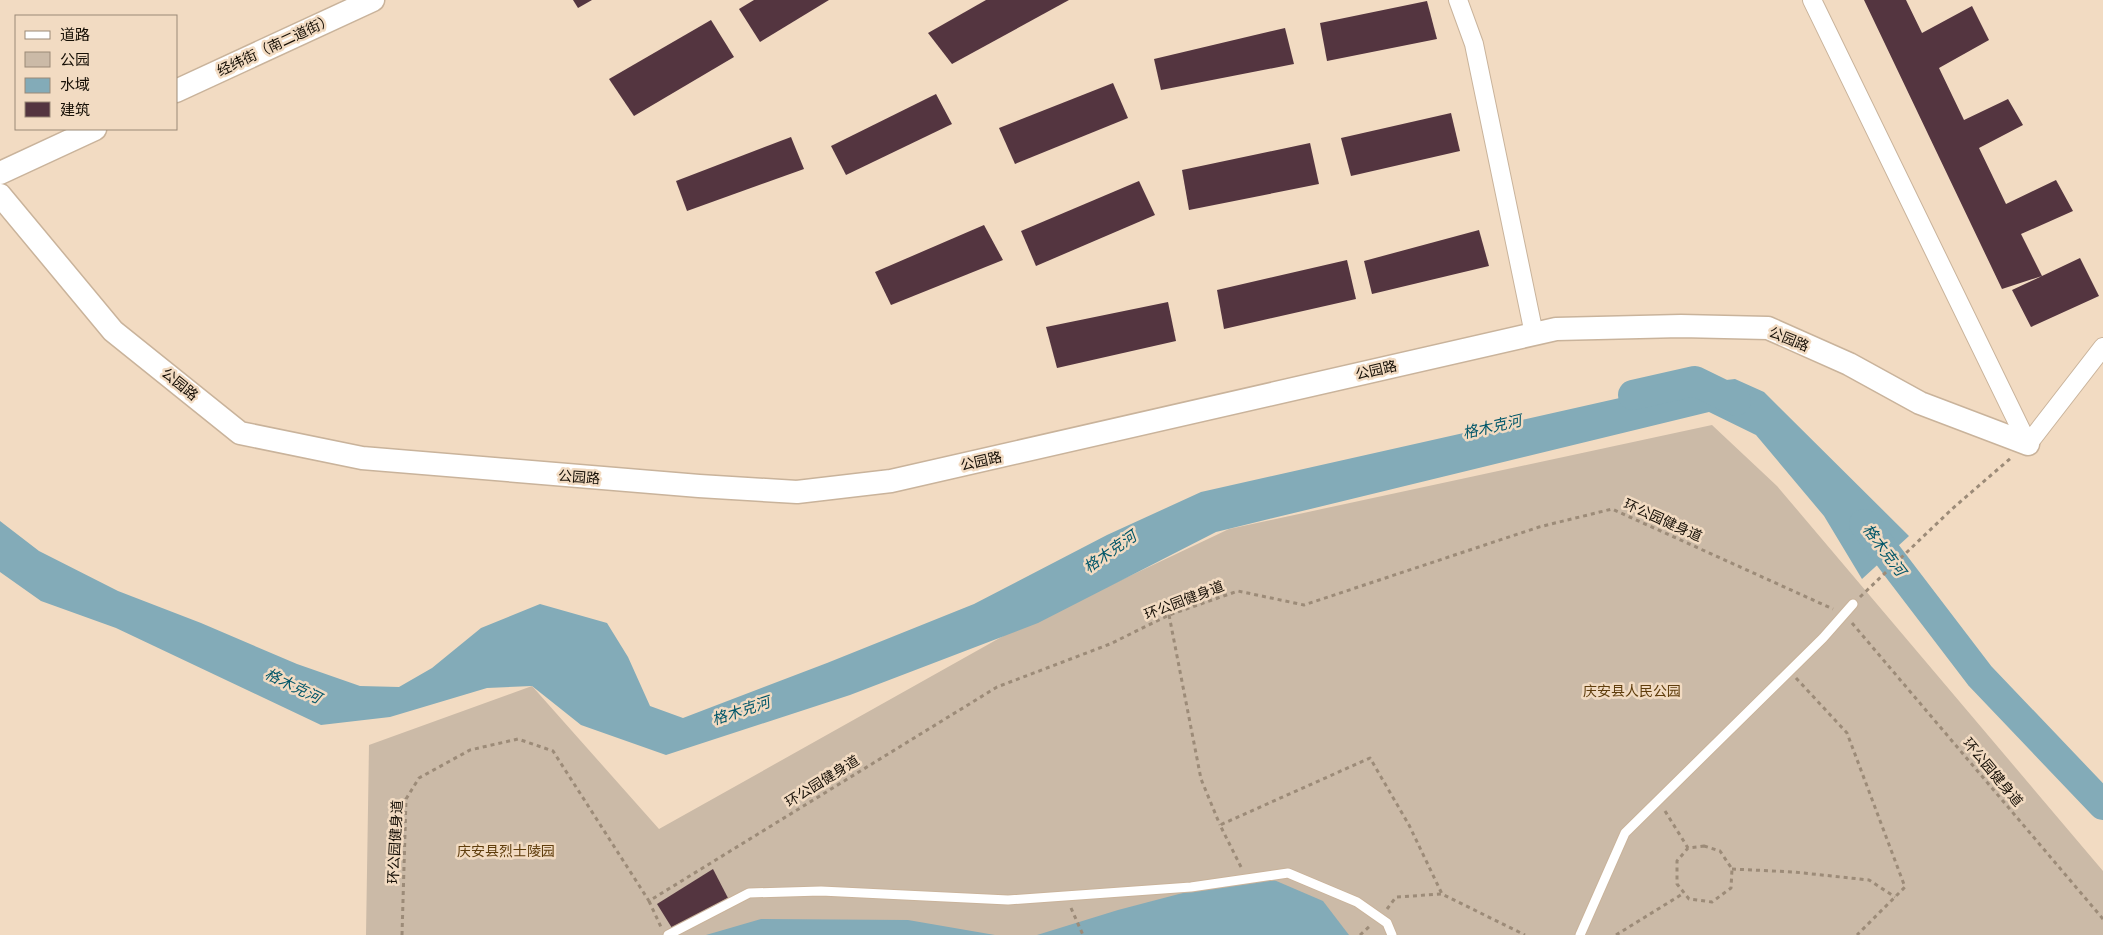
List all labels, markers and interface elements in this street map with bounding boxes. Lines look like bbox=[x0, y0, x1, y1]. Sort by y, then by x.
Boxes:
street label: 经纬街（南二道街） bbox=[215, 11, 335, 79]
legend bbox=[15, 15, 178, 130]
text: 道路 bbox=[60, 26, 90, 43]
text: 公园 bbox=[60, 51, 90, 68]
text: 水域 bbox=[60, 76, 90, 93]
text: 建筑 bbox=[60, 101, 90, 118]
street label: 公园路 bbox=[1767, 324, 1811, 354]
street label: 公园路 bbox=[1354, 357, 1398, 383]
street label: 公园路 bbox=[159, 365, 201, 403]
water label: 格木克河 bbox=[1461, 411, 1526, 442]
street label: 公园路 bbox=[959, 448, 1003, 474]
street label: 公园路 bbox=[557, 468, 601, 486]
street label: 环公园健身道 bbox=[1621, 496, 1705, 544]
water label: 格木克河 bbox=[1860, 521, 1911, 581]
water label: 格木克河 bbox=[1080, 526, 1142, 576]
street label: 环公园健身道 bbox=[1142, 577, 1226, 623]
water label: 格木克河 bbox=[263, 665, 327, 708]
park label: 庆安县人民公园 bbox=[1583, 683, 1681, 699]
water label: 格木克河 bbox=[710, 692, 775, 728]
street label: 环公园健身道 bbox=[1960, 735, 2026, 809]
street label: 环公园健身道 bbox=[782, 752, 862, 810]
street label: 环公园健身道 bbox=[385, 800, 405, 884]
park label: 庆安县烈士陵园 bbox=[457, 843, 555, 859]

